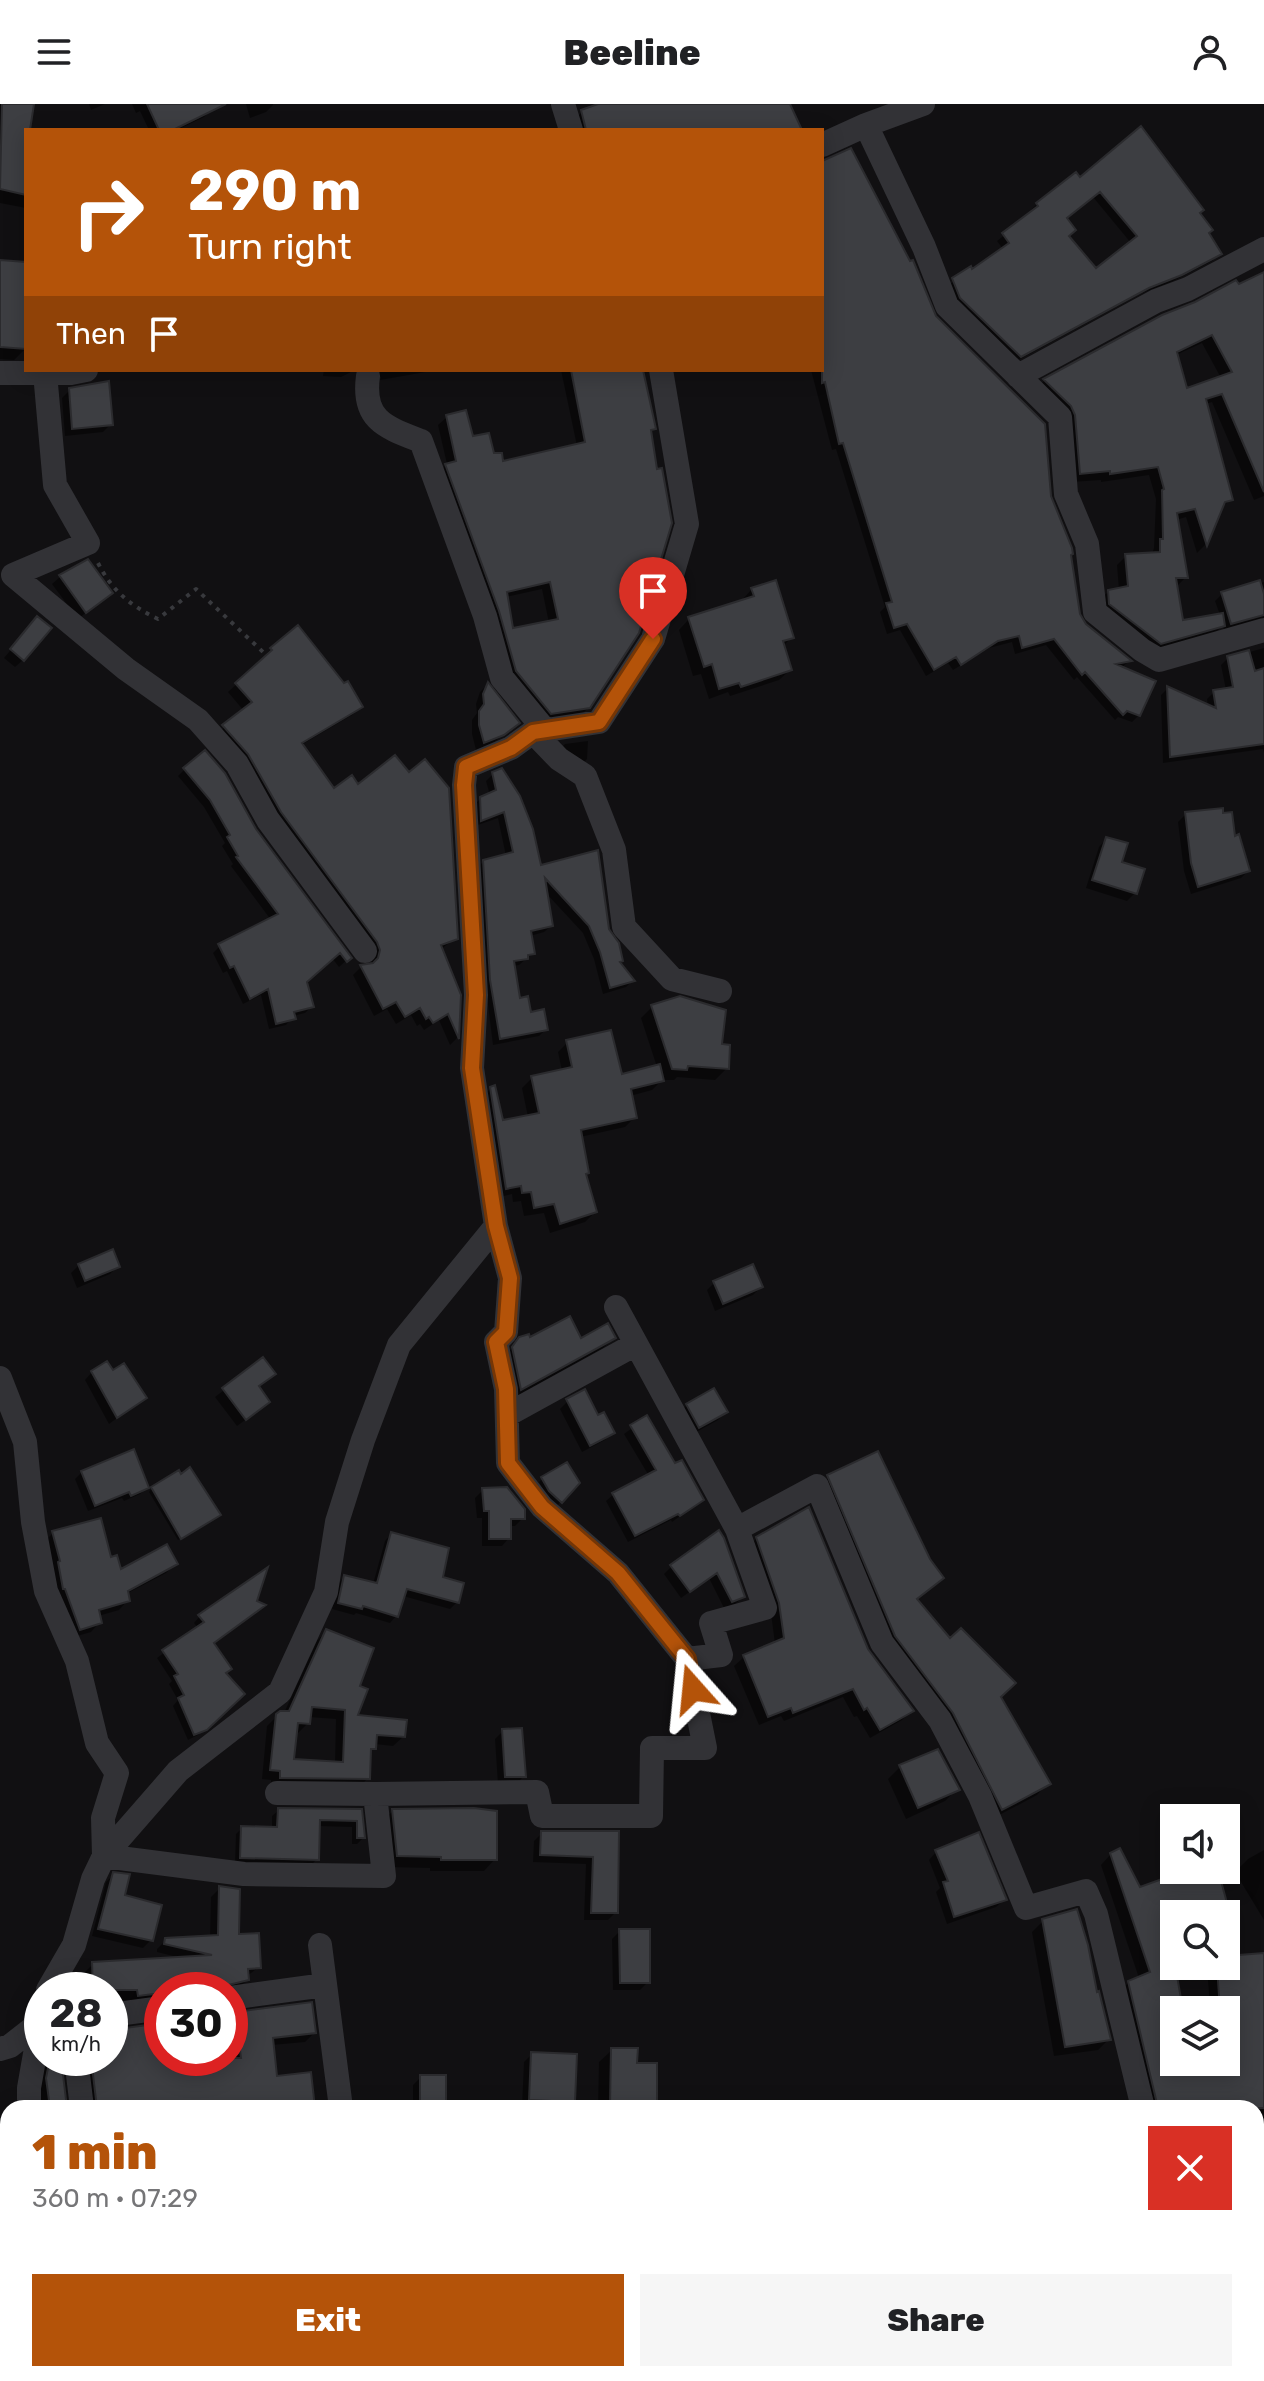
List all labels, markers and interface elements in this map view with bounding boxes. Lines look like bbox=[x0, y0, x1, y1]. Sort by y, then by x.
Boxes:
icon: menu bbox=[32, 30, 76, 74]
icon: person bbox=[1188, 30, 1232, 74]
text: Beeline bbox=[563, 31, 701, 74]
text: 290 m bbox=[188, 158, 362, 224]
icon: right bbox=[56, 160, 160, 264]
text: Turn right bbox=[188, 225, 352, 268]
icon: arrive bbox=[142, 312, 186, 356]
text: Then bbox=[56, 316, 126, 352]
pin bbox=[619, 557, 687, 639]
icon: arrive bbox=[631, 569, 675, 613]
position arrow bbox=[651, 1647, 735, 1731]
map controls bbox=[1160, 1804, 1240, 2076]
button: sound bbox=[1160, 1804, 1240, 1884]
button: search bbox=[1160, 1900, 1240, 1980]
speed limit sign: 30 bbox=[144, 1972, 248, 2076]
text: 28 bbox=[49, 1990, 103, 2037]
button: layers bbox=[1160, 1996, 1240, 2076]
text: km/h bbox=[51, 2032, 101, 2056]
text: 1 min bbox=[32, 2124, 158, 2181]
button: close bbox=[1148, 2126, 1232, 2210]
text: 360 m · 07:29 bbox=[32, 2183, 198, 2214]
button: Exit bbox=[32, 2274, 624, 2366]
button: Share bbox=[640, 2274, 1232, 2366]

